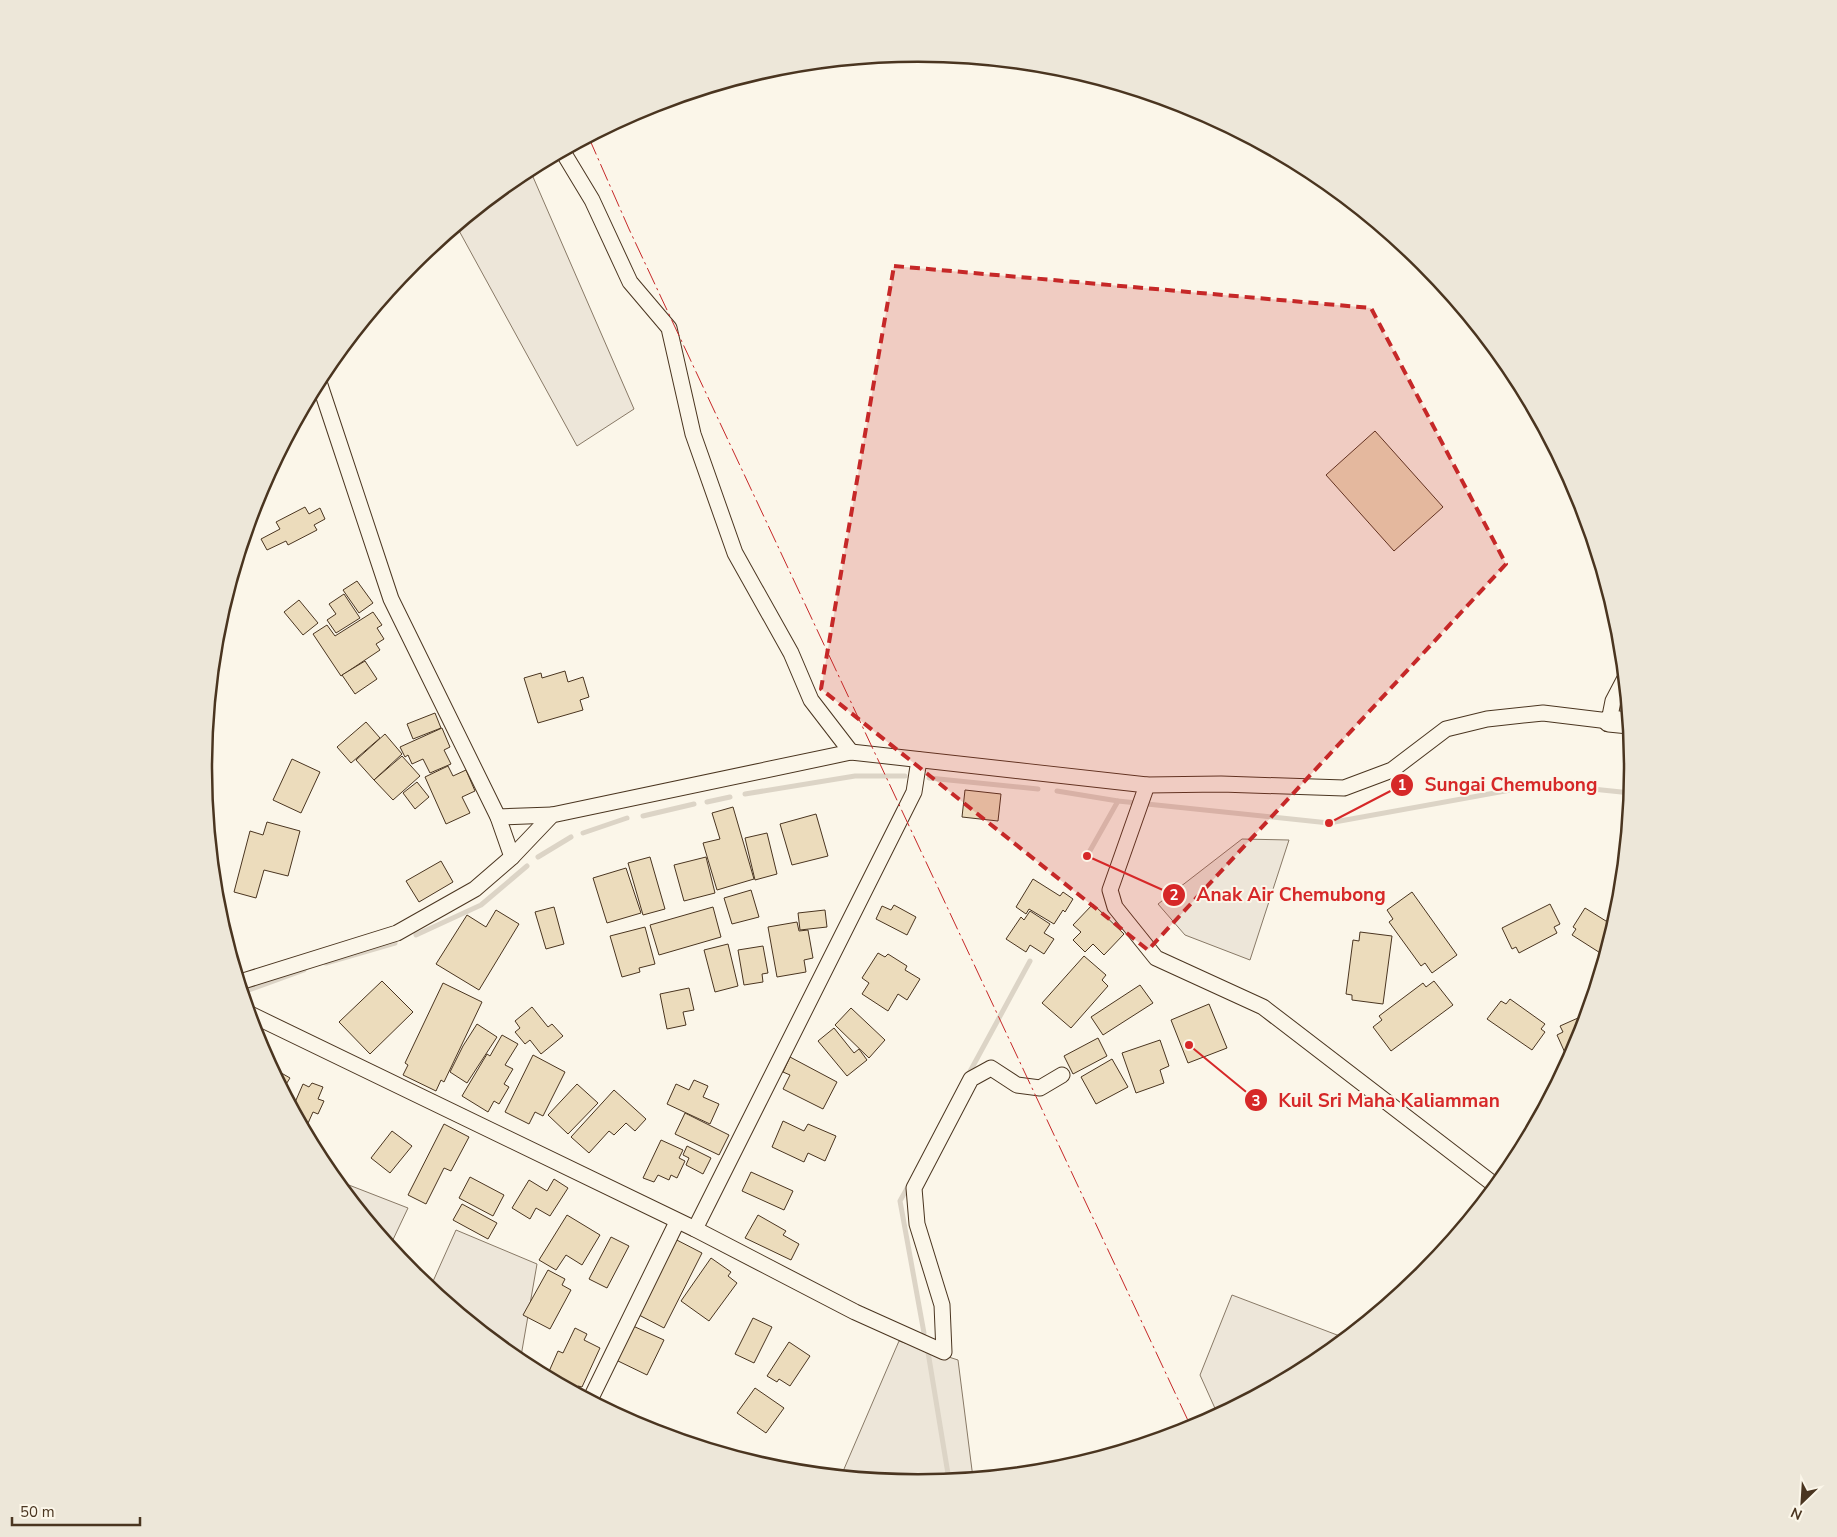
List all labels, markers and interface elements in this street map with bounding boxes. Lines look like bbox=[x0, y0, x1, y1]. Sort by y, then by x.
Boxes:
callout: Sungai Chemubong bbox=[1389, 768, 1607, 802]
text: Sungai Chemubong bbox=[1425, 772, 1597, 798]
text: 1 bbox=[1397, 775, 1407, 795]
callout: Anak Air Chemubong bbox=[1162, 878, 1396, 912]
text: Anak Air Chemubong bbox=[1196, 882, 1386, 908]
text: 2 bbox=[1169, 885, 1179, 905]
callout: Kuil Sri Maha Kaliamman bbox=[1243, 1083, 1510, 1117]
text: Kuil Sri Maha Kaliamman bbox=[1278, 1088, 1500, 1114]
text: 3 bbox=[1251, 1091, 1261, 1111]
north arrow bbox=[1777, 1477, 1827, 1527]
scale bar bbox=[12, 1494, 140, 1526]
text: 50 m bbox=[20, 1502, 55, 1522]
text: N bbox=[1788, 1503, 1805, 1524]

